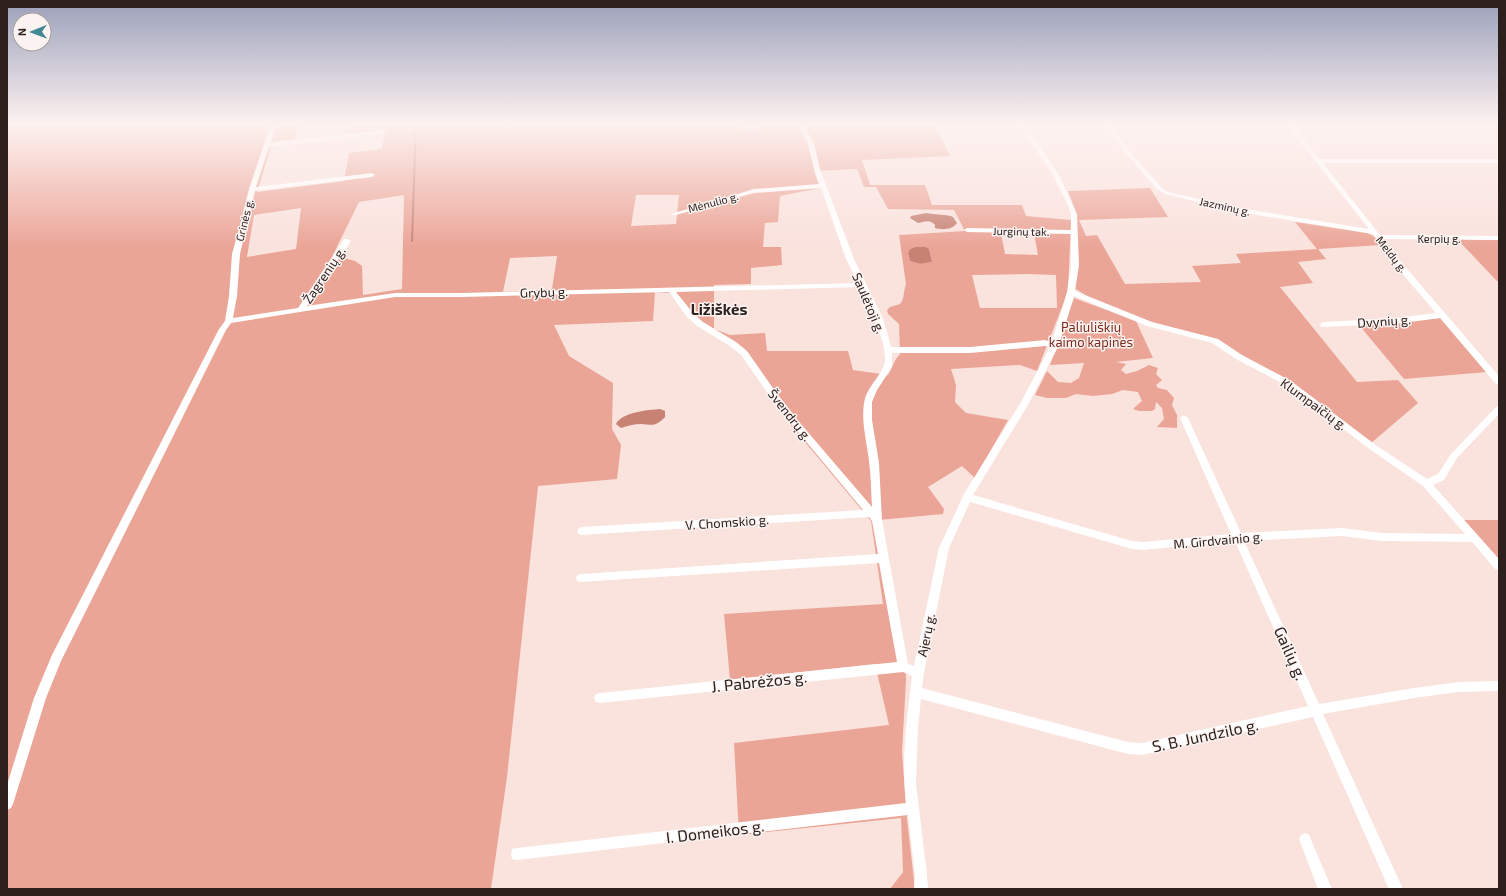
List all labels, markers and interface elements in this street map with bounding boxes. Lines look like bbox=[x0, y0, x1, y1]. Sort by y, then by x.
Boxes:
north arrow bbox=[12, 12, 52, 52]
text: N bbox=[15, 28, 28, 36]
street label: Mėnulio g. bbox=[686, 189, 740, 215]
street label: Jazminų g. bbox=[1198, 194, 1252, 218]
street label: Grinės g. bbox=[232, 198, 256, 242]
street label: Jurginų tak. bbox=[993, 224, 1049, 238]
street label: Kerpių g. bbox=[1417, 232, 1461, 245]
street label: Meldų g. bbox=[1374, 233, 1410, 275]
street label: Žagrenių g. bbox=[299, 244, 349, 306]
street label: Saulėtoji g. bbox=[849, 270, 889, 336]
street label: Grybų g. bbox=[520, 283, 568, 301]
district label: Ližiškės bbox=[691, 300, 747, 318]
street label: Dvynių g. bbox=[1357, 311, 1411, 331]
park label: Paliuliškių kaimo kapinės bbox=[1049, 319, 1133, 350]
street label: Klumpaičių g. bbox=[1278, 374, 1350, 434]
street label: Švendrų g. bbox=[765, 386, 815, 444]
street label: V. Chomskio g. bbox=[685, 511, 769, 533]
street label: M. Girdvainio g. bbox=[1173, 528, 1263, 552]
street label: Ajerų g. bbox=[914, 612, 938, 658]
street label: Gailių g. bbox=[1271, 623, 1311, 683]
street label: J. Pabrėžos g. bbox=[710, 667, 808, 695]
street label: S. B. Jundzilo g. bbox=[1150, 714, 1260, 756]
street label: I. Domeikos g. bbox=[665, 816, 765, 846]

